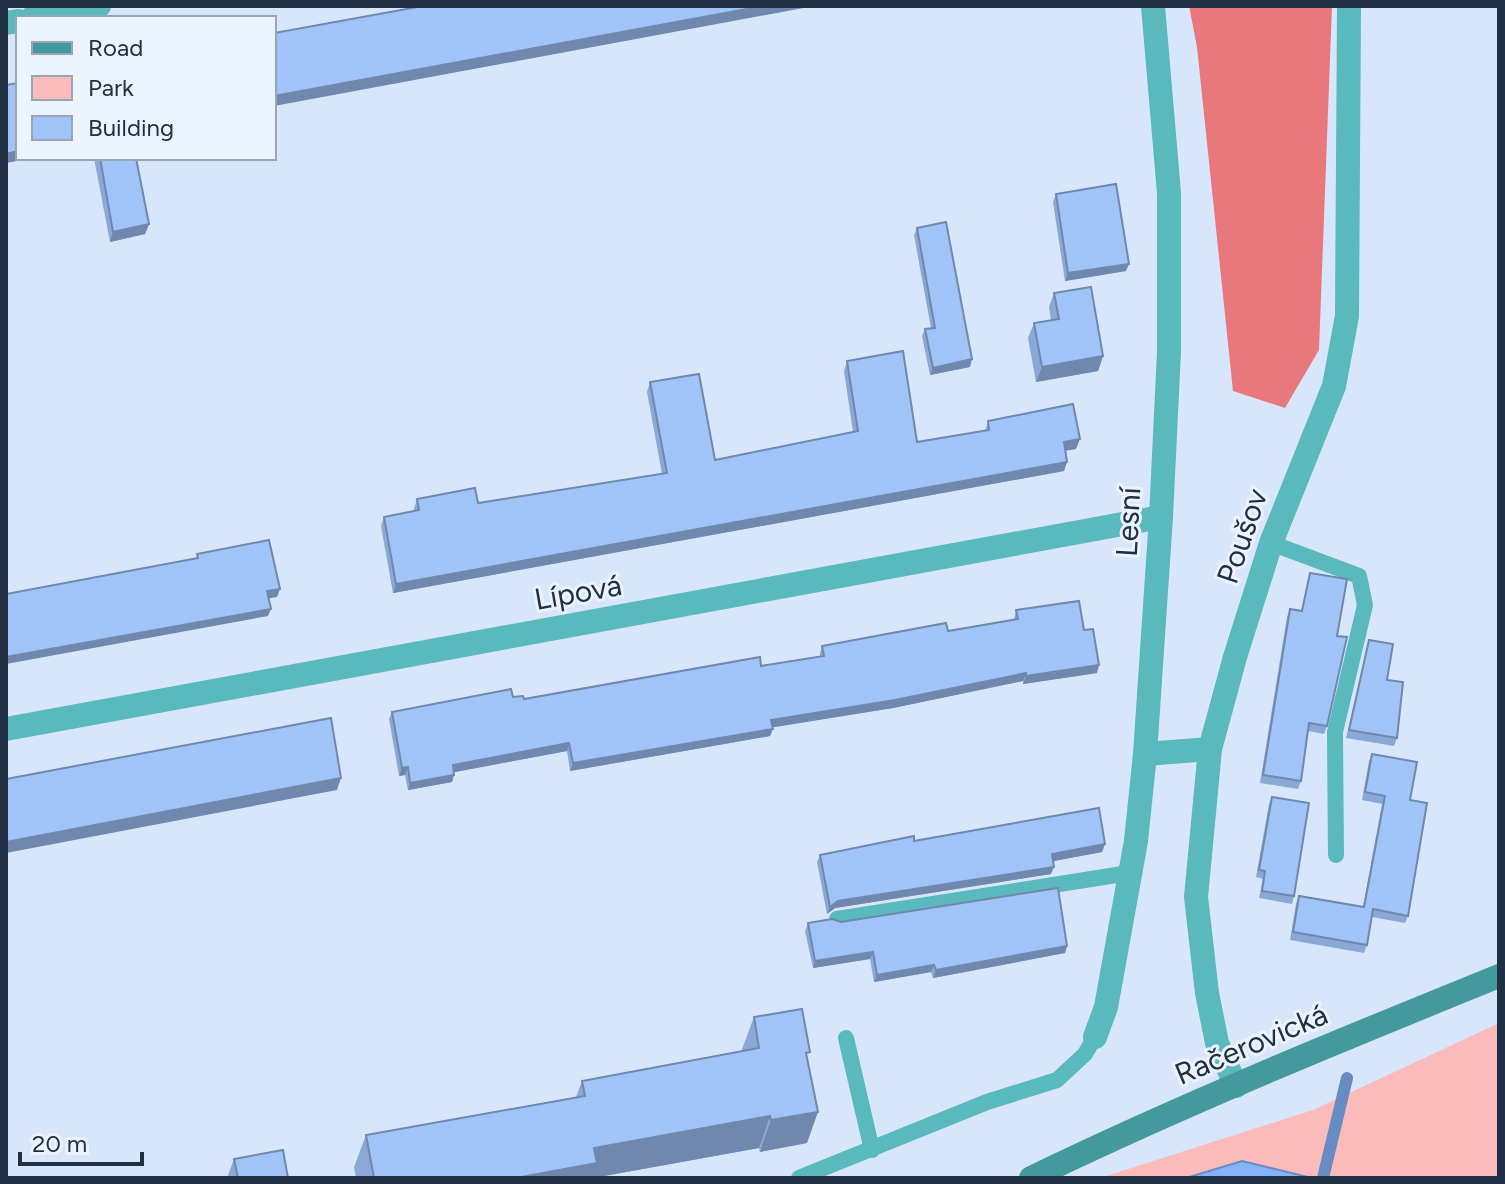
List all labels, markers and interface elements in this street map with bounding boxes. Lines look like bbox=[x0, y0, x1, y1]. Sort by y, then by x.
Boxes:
legend bbox=[16, 16, 276, 160]
text: Road bbox=[88, 33, 143, 62]
text: Park bbox=[88, 73, 134, 102]
text: Building bbox=[88, 113, 174, 142]
street label: Poušov bbox=[1209, 483, 1276, 588]
street label: Lesní bbox=[1108, 484, 1148, 558]
street label: Lípová bbox=[532, 566, 624, 618]
street label: Račerovická bbox=[1169, 995, 1333, 1093]
scale bar bbox=[20, 1116, 142, 1166]
text: 20 m bbox=[32, 1129, 87, 1158]

